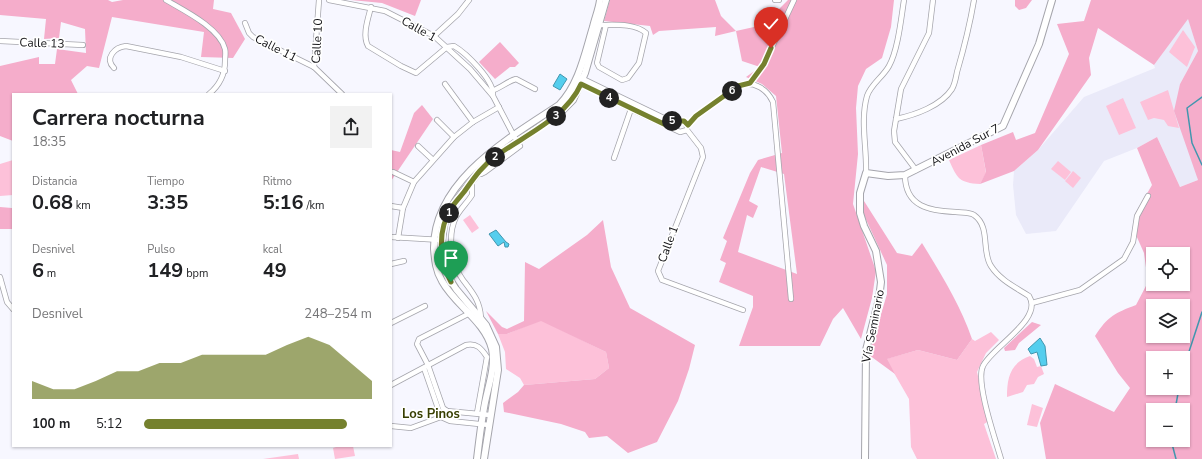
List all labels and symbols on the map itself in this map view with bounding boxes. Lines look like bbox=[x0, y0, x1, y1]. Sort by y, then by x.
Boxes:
pin bbox=[754, 7.0, 788, 48]
street label: Calle 1 bbox=[399, 13, 439, 45]
street label: Calle 10 bbox=[308, 18, 326, 64]
street label: Calle 11 bbox=[252, 31, 300, 65]
street label: Calle 13 bbox=[19, 34, 65, 52]
pin: 6 bbox=[722, 81, 742, 101]
pin: 4 bbox=[599, 88, 619, 108]
pin: 3 bbox=[546, 106, 566, 126]
pin: 5 bbox=[662, 111, 682, 131]
street label: Avenida Sur 7 bbox=[928, 120, 1002, 170]
pin: 2 bbox=[485, 147, 505, 167]
pin: 1 bbox=[439, 203, 459, 223]
street label: Calle 1 bbox=[654, 223, 682, 265]
pin bbox=[434, 241, 468, 282]
street label: Vía Seminario bbox=[858, 288, 888, 365]
district label: Los Pinos bbox=[402, 405, 460, 423]

